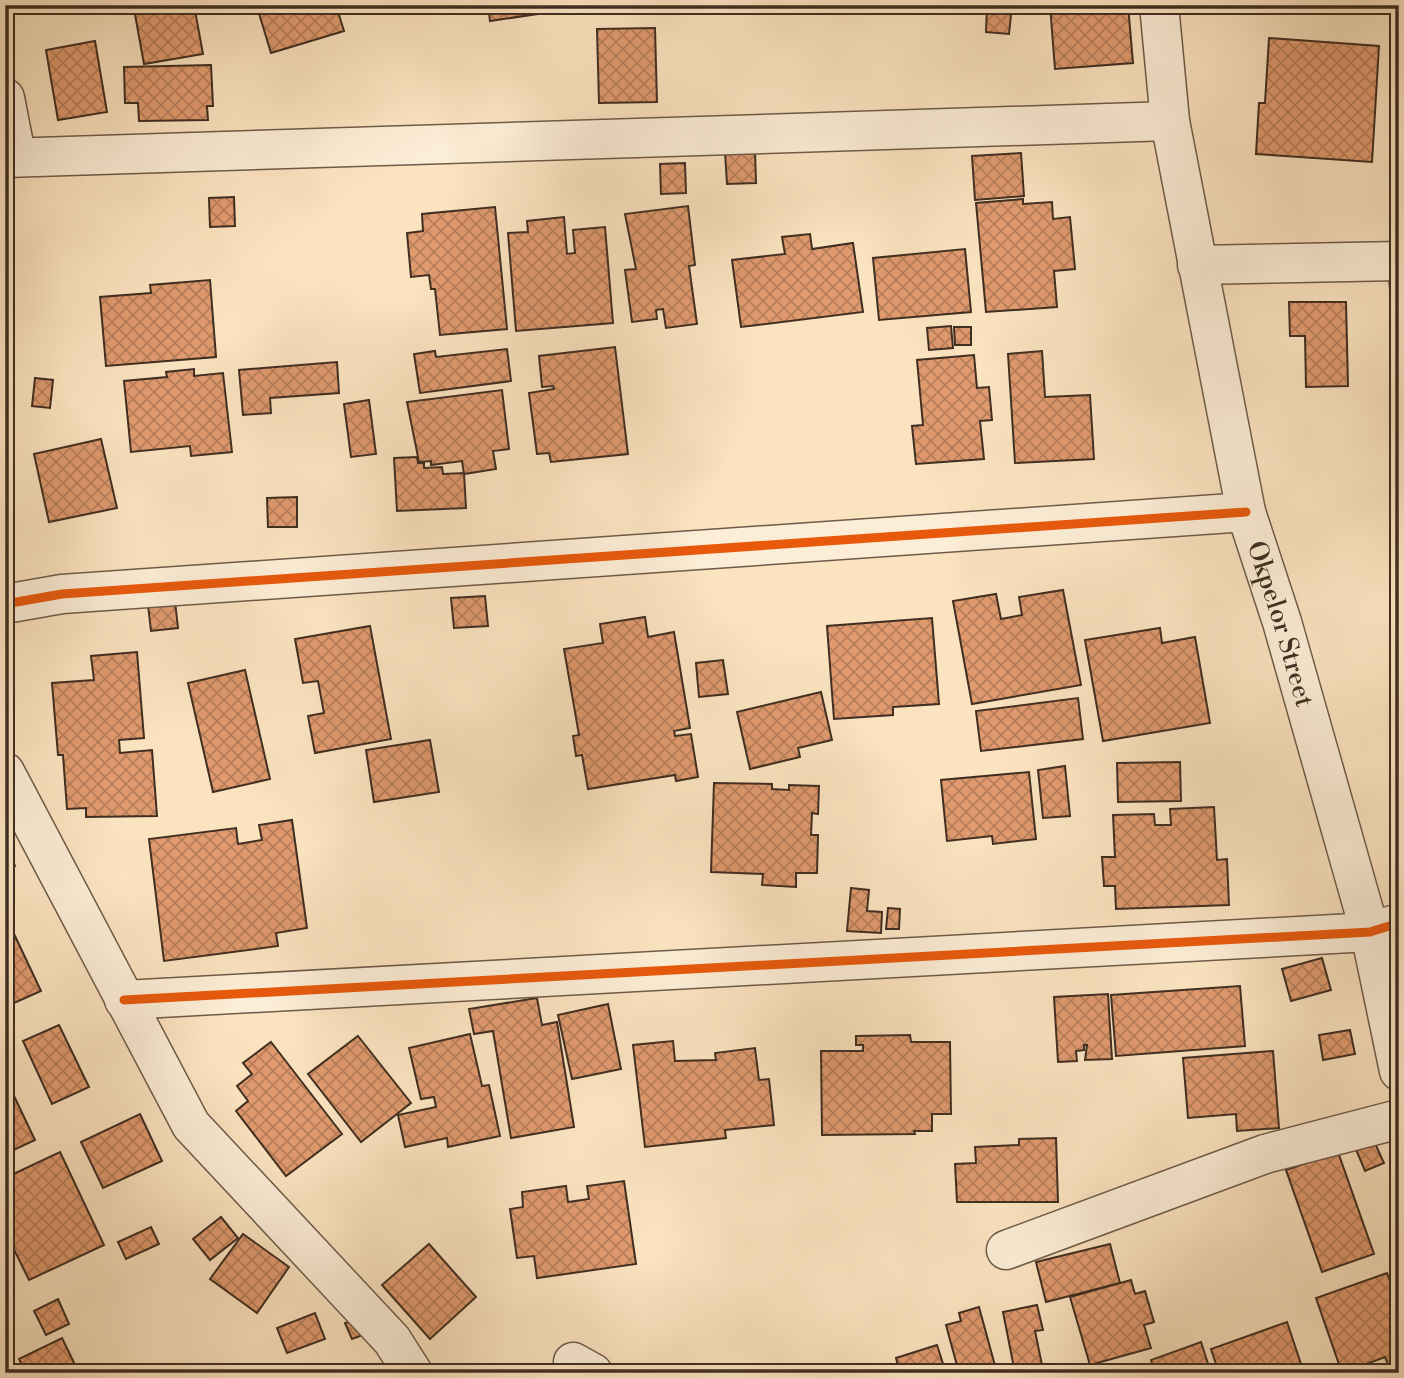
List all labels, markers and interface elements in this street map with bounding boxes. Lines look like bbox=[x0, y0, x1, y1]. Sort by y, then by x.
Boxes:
street label: Okpelor Street bbox=[1240, 537, 1320, 711]

